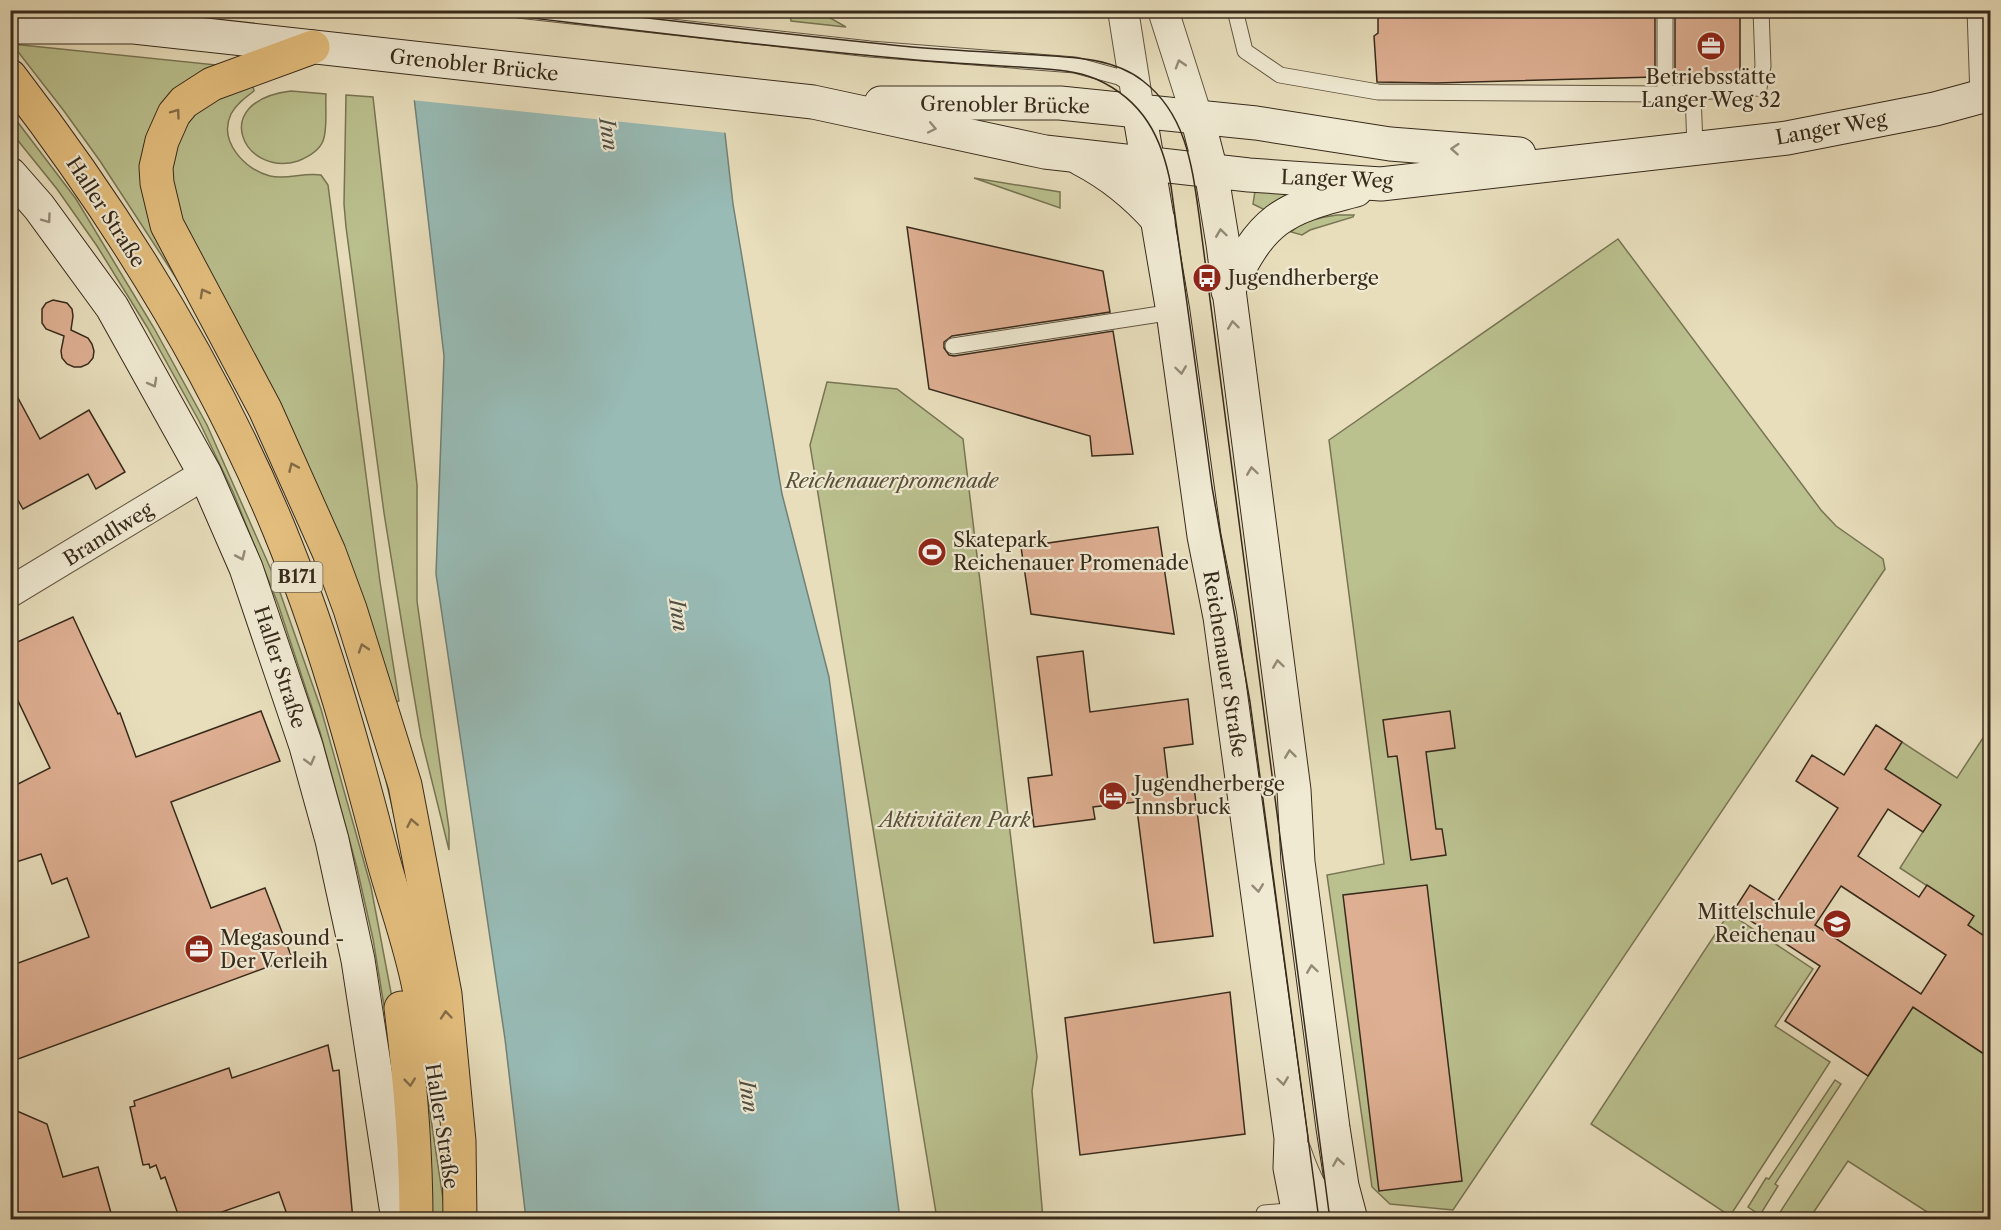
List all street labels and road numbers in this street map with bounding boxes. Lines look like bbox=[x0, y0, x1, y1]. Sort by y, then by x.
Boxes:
street label: Grenobler Brücke bbox=[388, 44, 560, 86]
street label: Grenobler Brücke bbox=[920, 92, 1090, 118]
street label: Langer Weg bbox=[1774, 106, 1889, 150]
street label: Haller Straße bbox=[61, 152, 151, 272]
street label: Langer Weg bbox=[1280, 165, 1394, 193]
street label: Brandlweg bbox=[59, 497, 158, 571]
road number: B171 bbox=[272, 562, 322, 592]
street label: Reichenauer Straße bbox=[1198, 569, 1252, 759]
street label: Haller Straße bbox=[249, 603, 311, 731]
street label: Haller Straße bbox=[420, 1061, 464, 1191]

